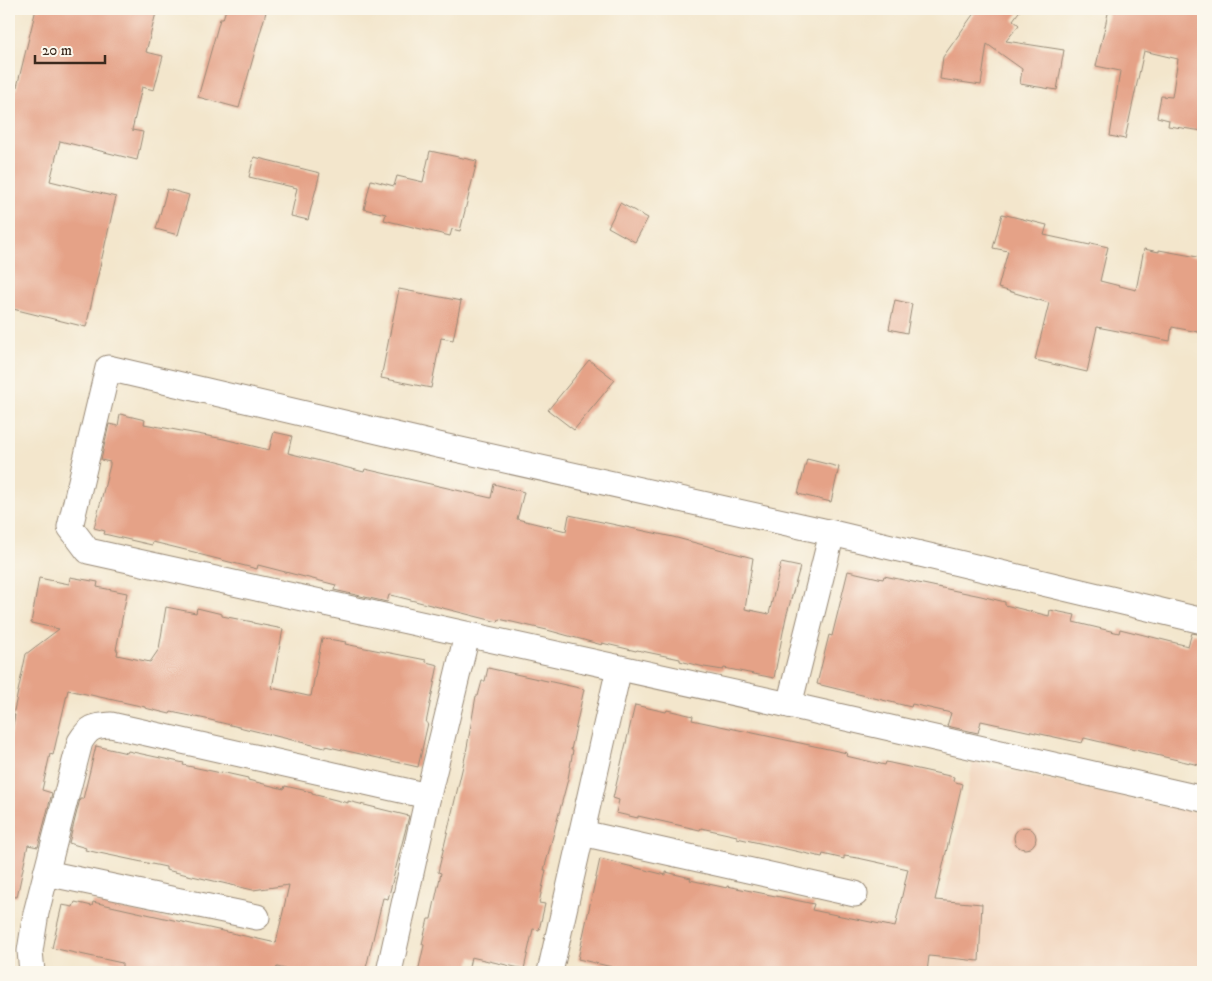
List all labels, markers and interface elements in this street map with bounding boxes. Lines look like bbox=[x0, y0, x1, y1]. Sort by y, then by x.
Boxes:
scale bar bbox=[35, 32, 105, 64]
text: 20 m bbox=[42, 41, 72, 60]

